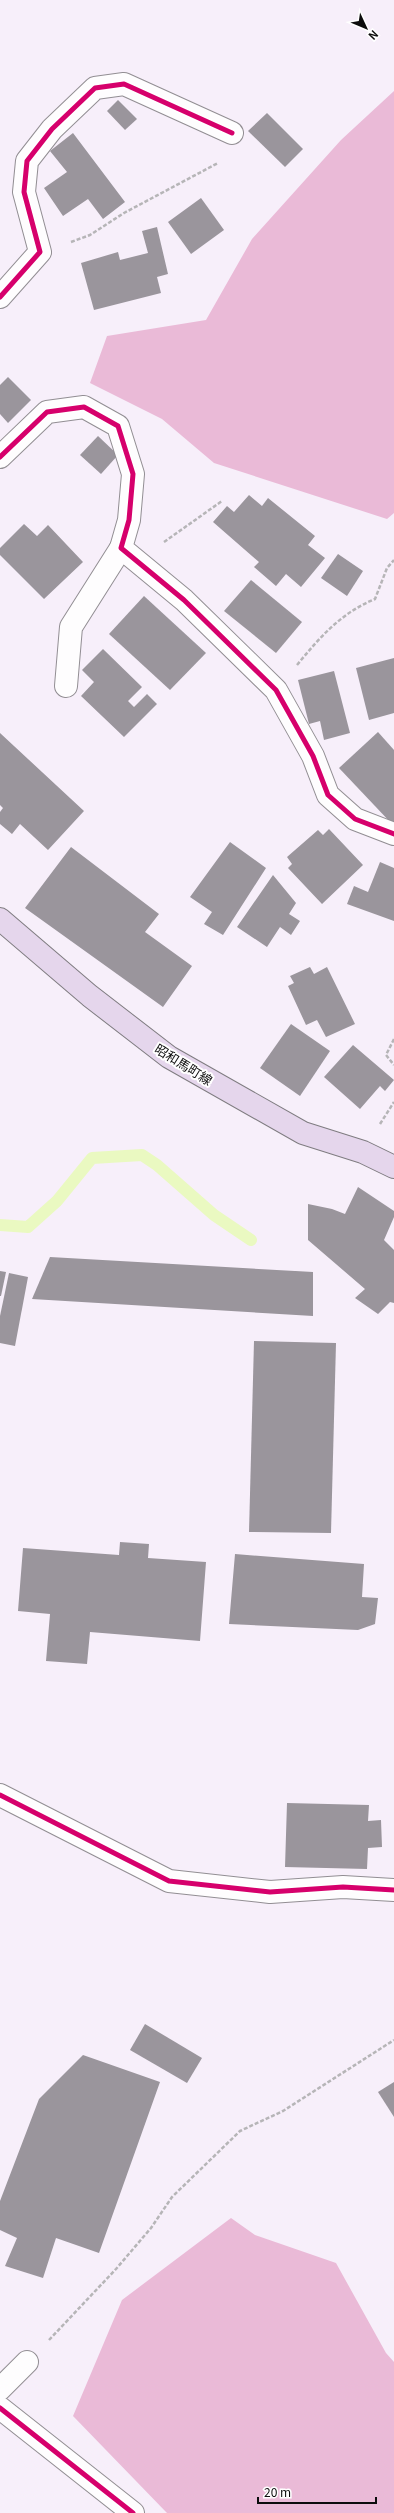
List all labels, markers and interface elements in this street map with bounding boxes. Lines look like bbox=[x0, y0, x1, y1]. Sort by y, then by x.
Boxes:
north arrow bbox=[346, 8, 386, 48]
text: N bbox=[365, 27, 383, 44]
street label: 昭和馬町線 bbox=[151, 1039, 217, 1089]
scale bar bbox=[258, 2479, 376, 2505]
text: 20 m bbox=[264, 2483, 291, 2500]

